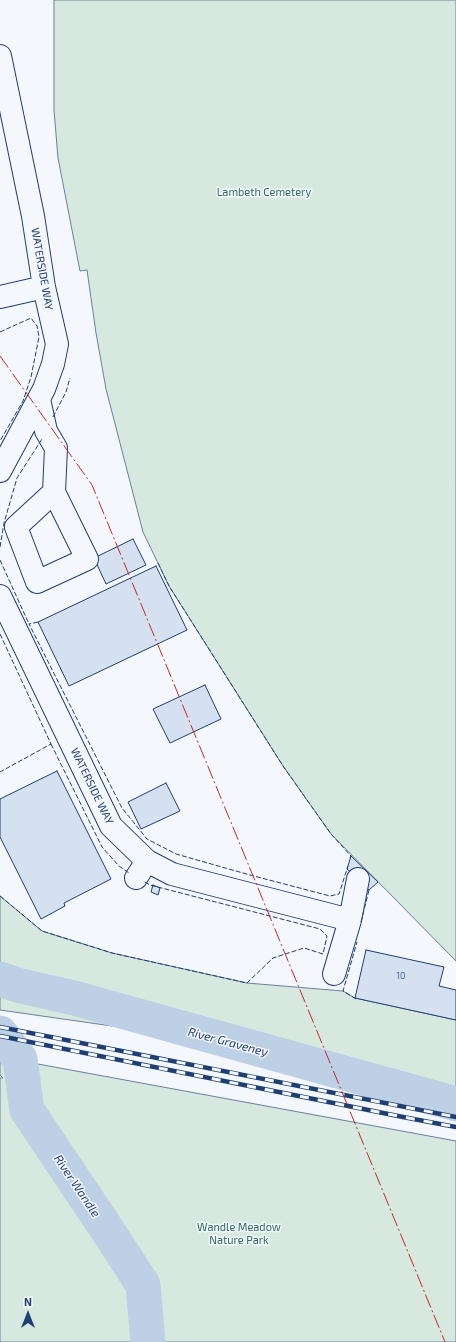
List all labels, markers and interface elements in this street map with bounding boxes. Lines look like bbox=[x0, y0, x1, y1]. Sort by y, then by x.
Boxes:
park label: Lambeth Cemetery bbox=[217, 185, 311, 199]
street label: WATERSIDE WAY bbox=[28, 227, 56, 311]
street label: WATERSIDE WAY bbox=[68, 746, 116, 826]
house number: 10 bbox=[396, 971, 406, 981]
water label: River Graveney bbox=[186, 1024, 270, 1060]
water label: River Wandle bbox=[51, 1152, 103, 1220]
park label: Wandle Meadow Nature Park bbox=[197, 1220, 281, 1246]
north arrow bbox=[8, 1294, 48, 1334]
text: N bbox=[24, 1295, 32, 1308]

